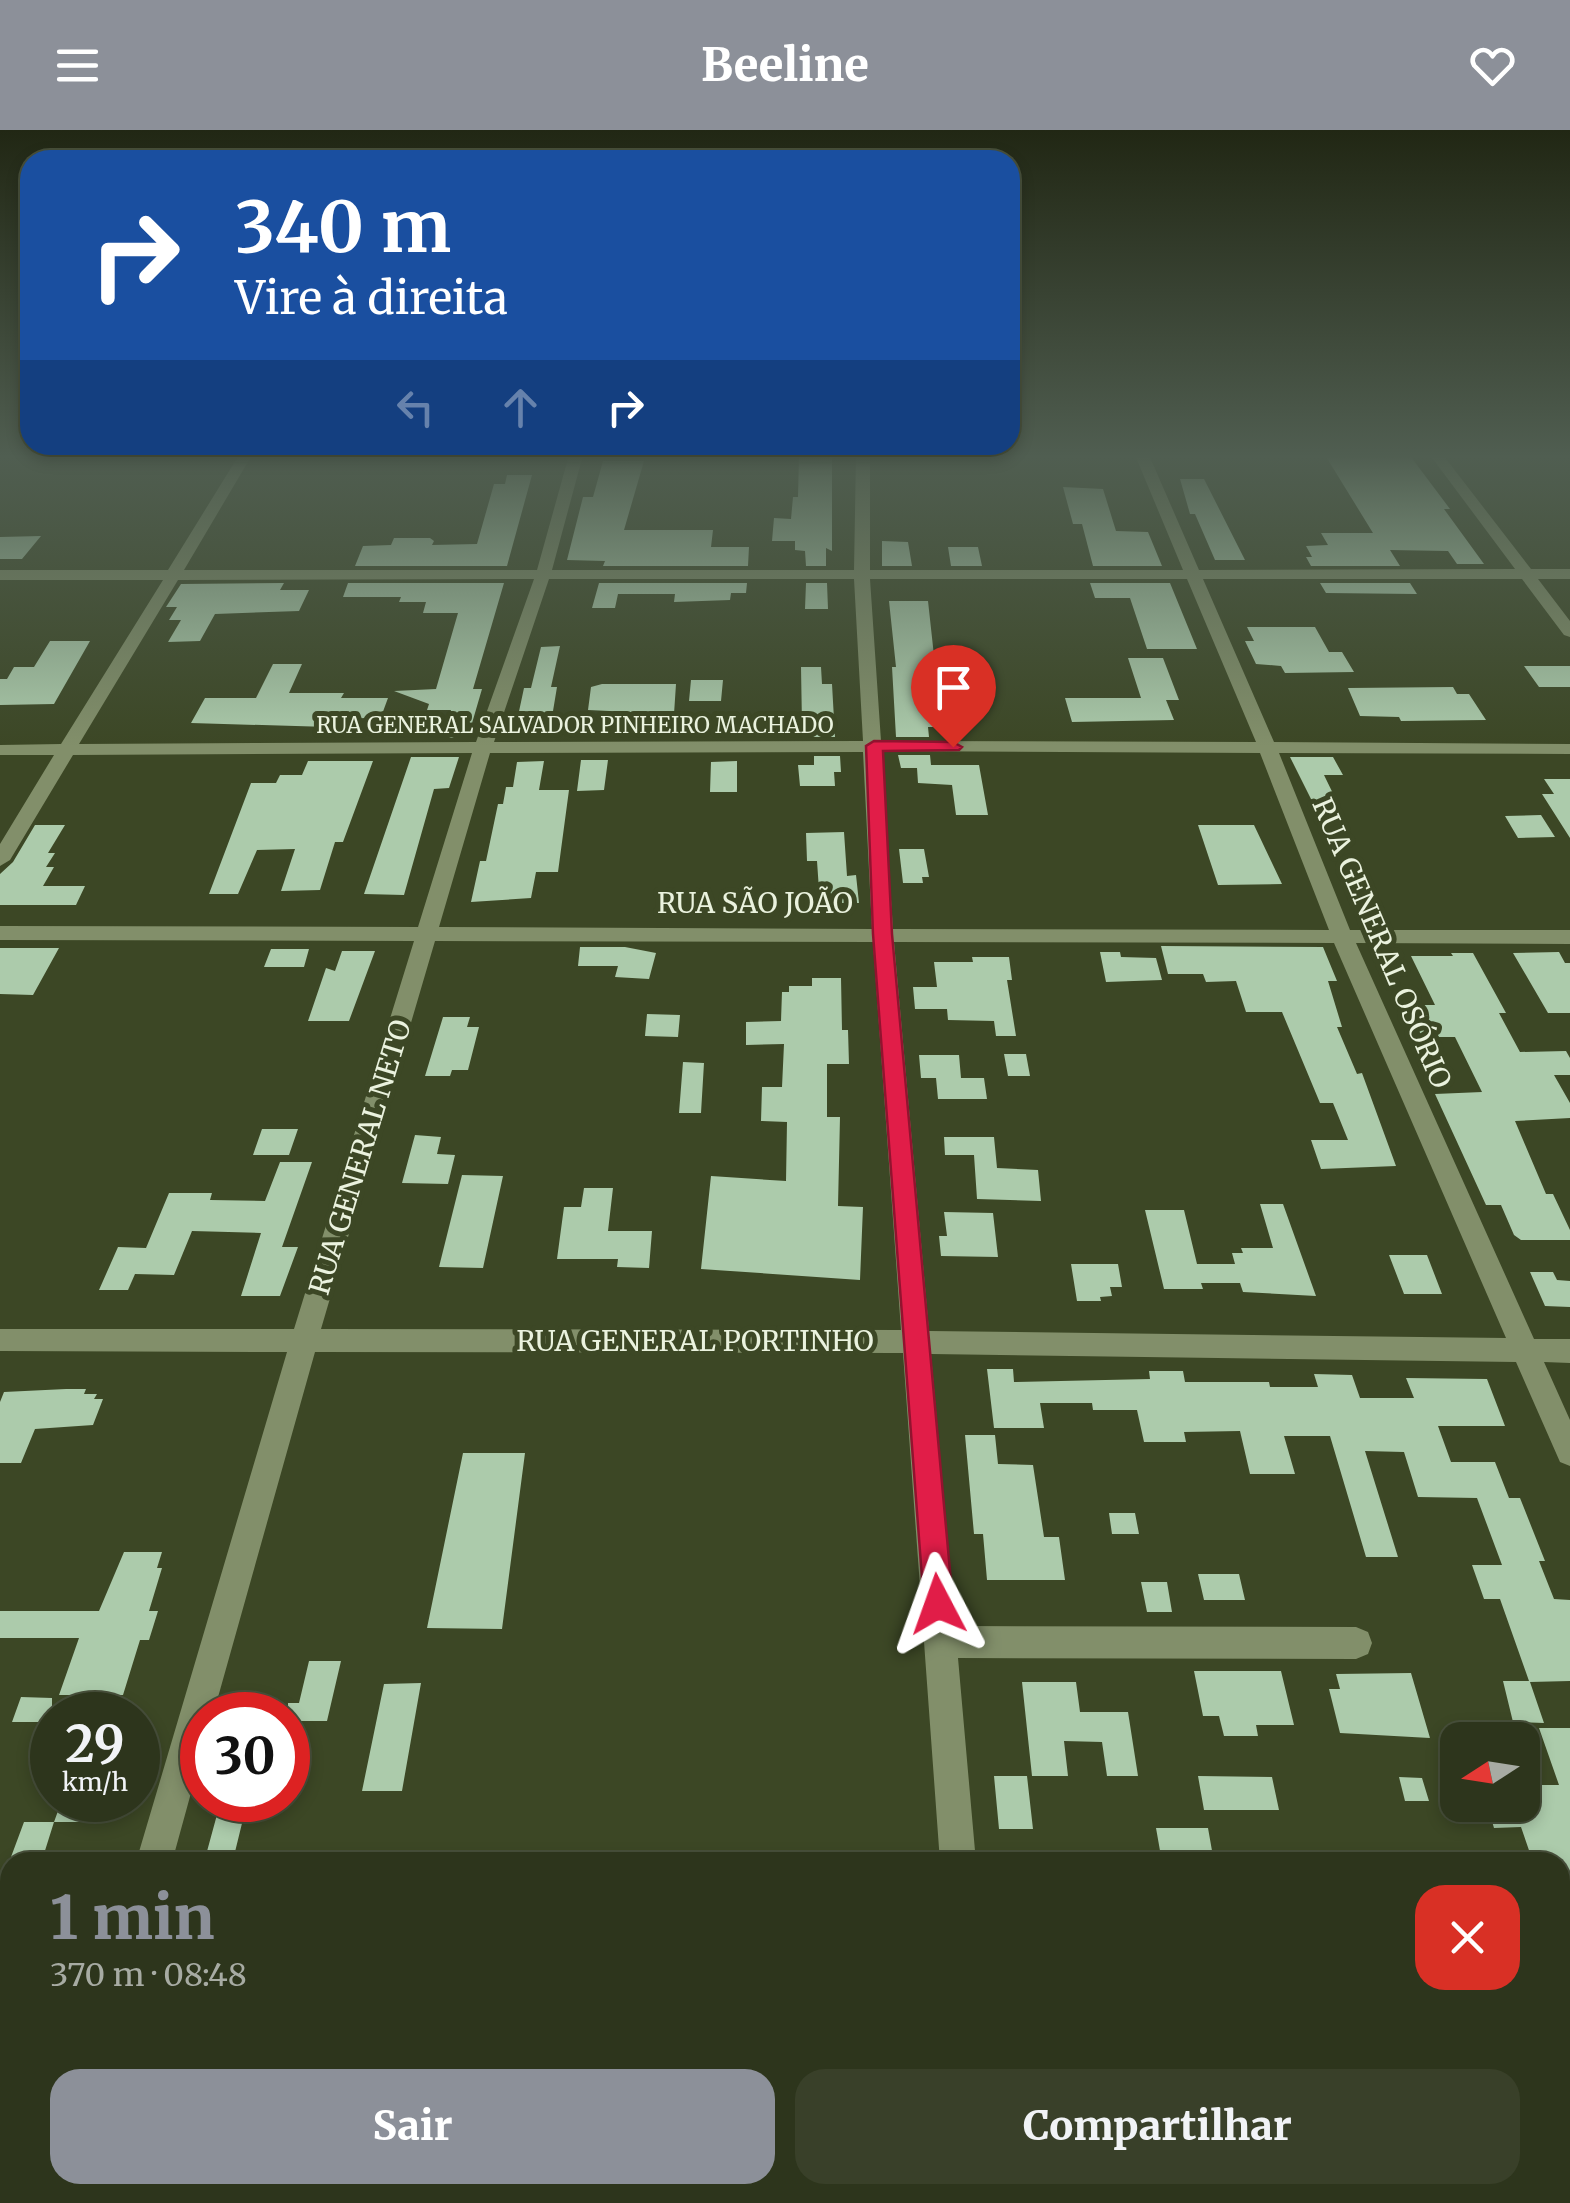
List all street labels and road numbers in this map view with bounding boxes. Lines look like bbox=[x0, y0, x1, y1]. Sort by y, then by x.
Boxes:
street label: RUA GENERAL SALVADOR PINHEIRO MACHADO bbox=[316, 711, 834, 739]
street label: RUA GENERAL OSÓRIO bbox=[1304, 792, 1460, 1094]
street label: RUA SÃO JOÃO bbox=[657, 885, 853, 921]
street label: RUA GENERAL NETO bbox=[301, 1015, 419, 1299]
street label: RUA GENERAL PORTINHO bbox=[516, 1323, 874, 1359]

